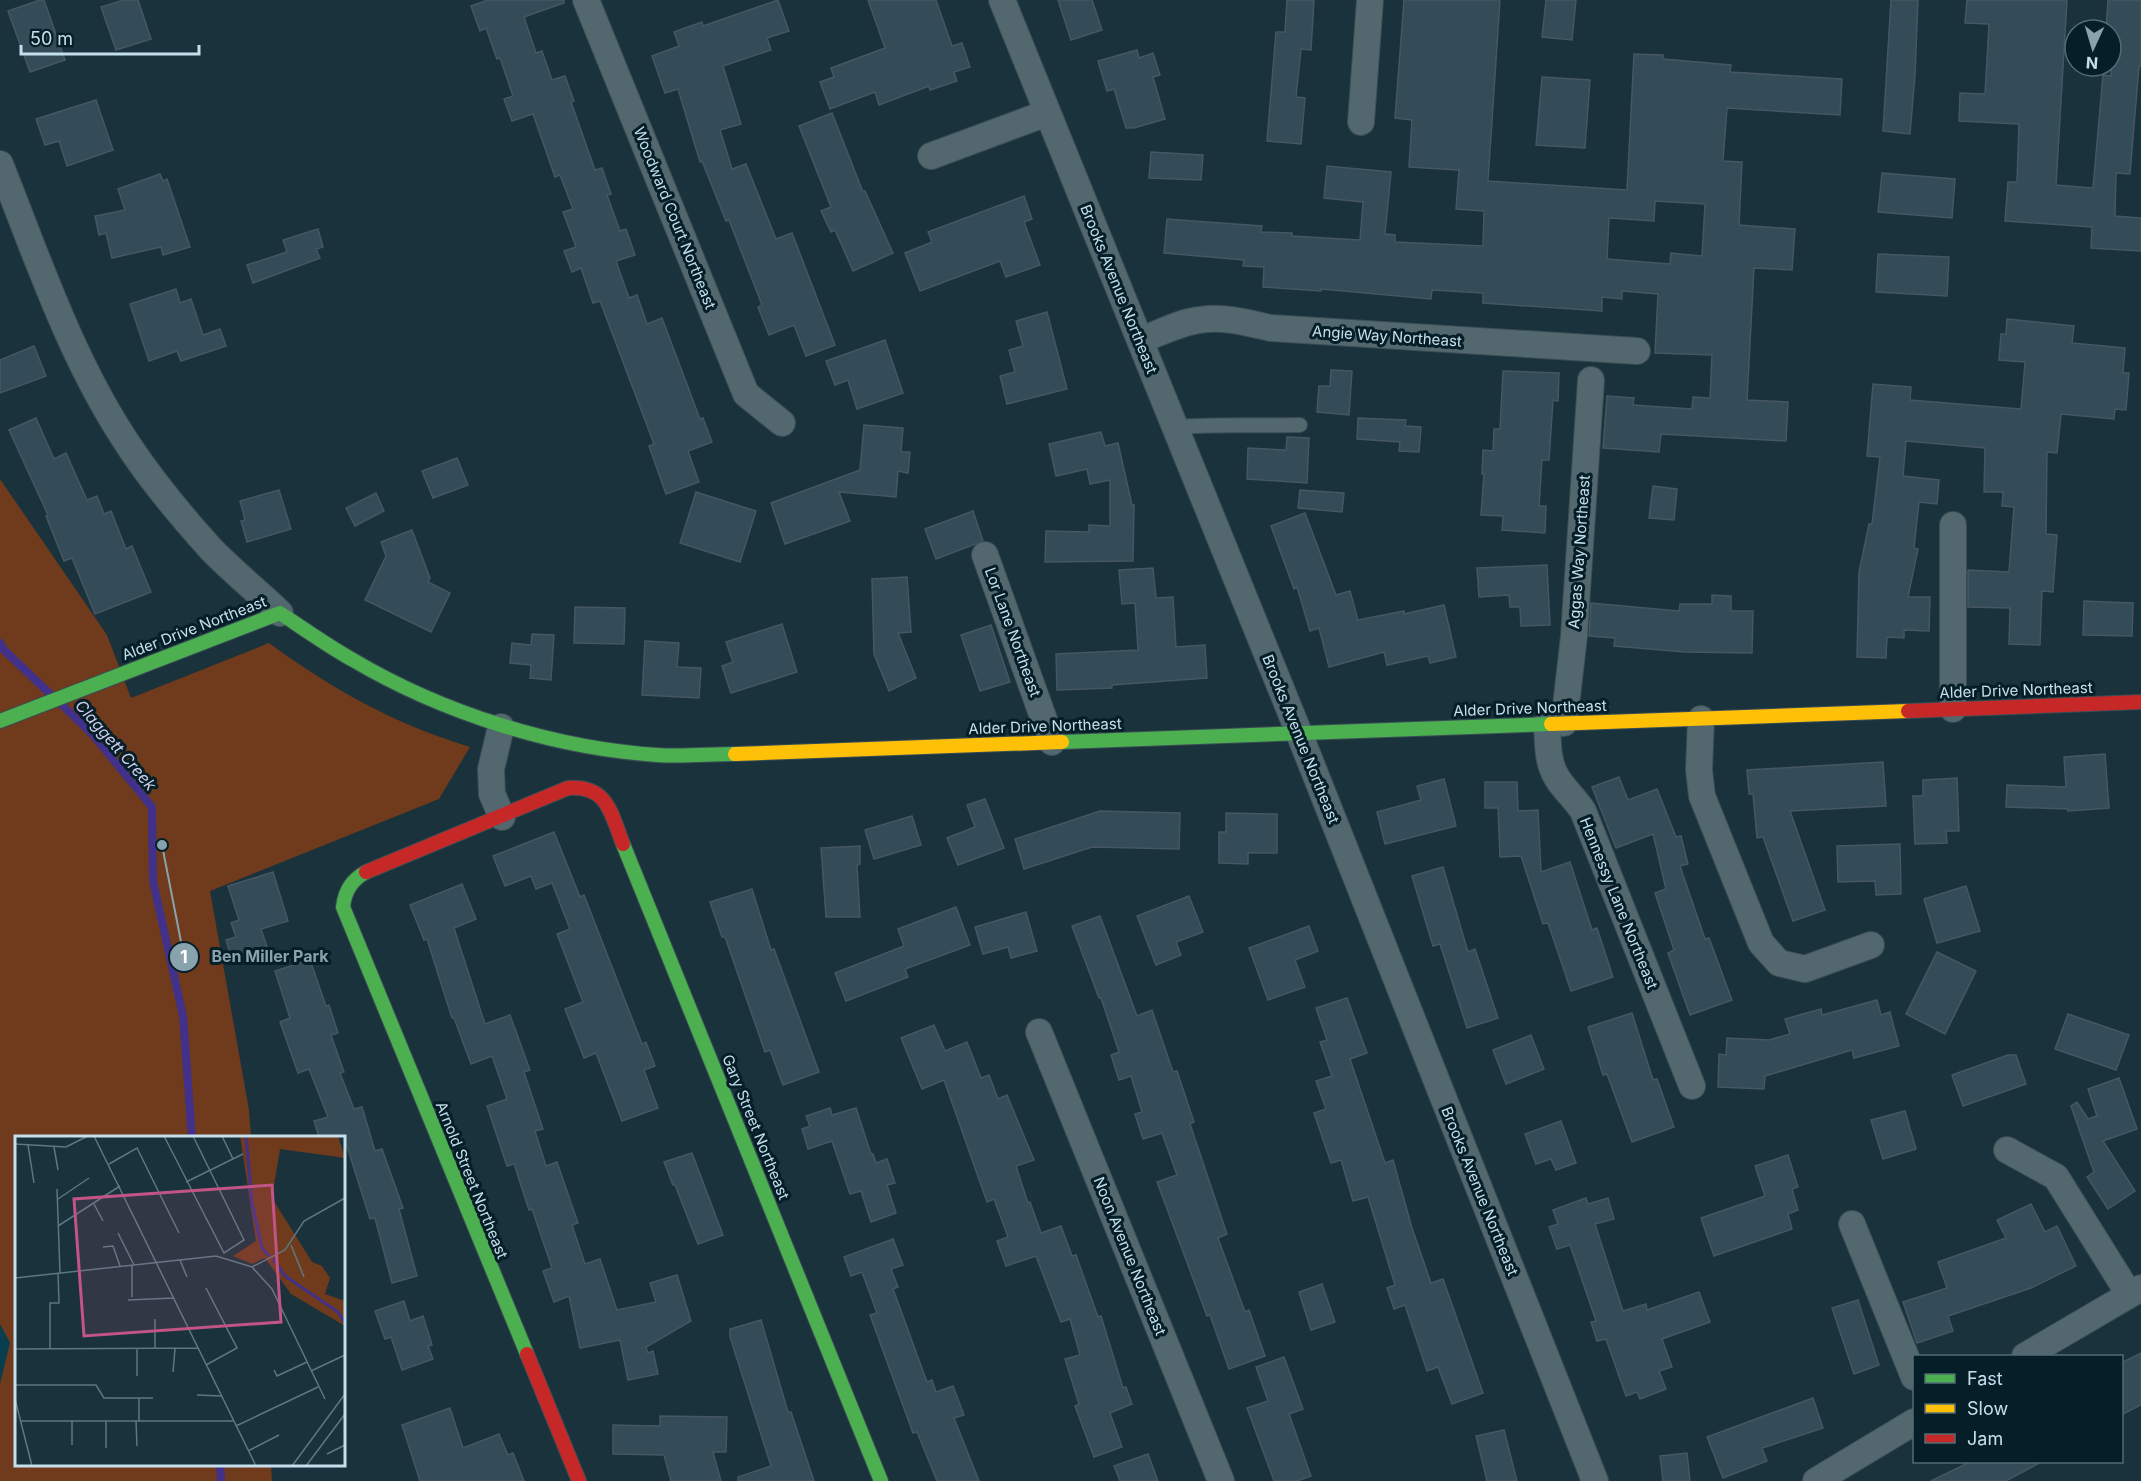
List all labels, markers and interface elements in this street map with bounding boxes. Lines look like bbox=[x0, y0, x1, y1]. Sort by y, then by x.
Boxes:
scale bar bbox=[21, 18, 200, 56]
north arrow bbox=[2063, 18, 2123, 78]
text: 50 m bbox=[30, 28, 73, 49]
text: N bbox=[2085, 53, 2099, 73]
street label: Woodward Court Northeast bbox=[630, 124, 720, 312]
street label: Brooks Avenue Northeast bbox=[1076, 202, 1162, 376]
street label: Angie Way Northeast bbox=[1312, 321, 1463, 351]
street label: Aggas Way Northeast bbox=[1564, 474, 1594, 630]
street label: Lor Lane Northeast bbox=[981, 565, 1045, 699]
street label: Alder Drive Northeast bbox=[119, 592, 269, 664]
street label: Brooks Avenue Northeast bbox=[1258, 652, 1344, 826]
street label: Alder Drive Northeast bbox=[1939, 678, 2093, 702]
water label: Claggett Creek bbox=[71, 696, 161, 795]
street label: Alder Drive Northeast bbox=[1453, 696, 1607, 720]
street label: Alder Drive Northeast bbox=[968, 714, 1122, 738]
street label: Hennessy Lane Northeast bbox=[1576, 814, 1662, 992]
callout: Ben Miller Park bbox=[169, 940, 341, 974]
text: 1 bbox=[180, 946, 188, 967]
text: Ben Miller Park bbox=[211, 946, 329, 966]
street label: Gary Street Northeast bbox=[718, 1052, 794, 1202]
street label: Arnold Street Northeast bbox=[432, 1099, 512, 1261]
street label: Brooks Avenue Northeast bbox=[1437, 1104, 1523, 1278]
inset map bbox=[15, 1136, 345, 1466]
street label: Noon Avenue Northeast bbox=[1089, 1174, 1171, 1338]
legend bbox=[1913, 1355, 2123, 1463]
text: Fast bbox=[1967, 1368, 2003, 1389]
text: Slow bbox=[1967, 1398, 2008, 1419]
text: Jam bbox=[1967, 1428, 2003, 1449]

